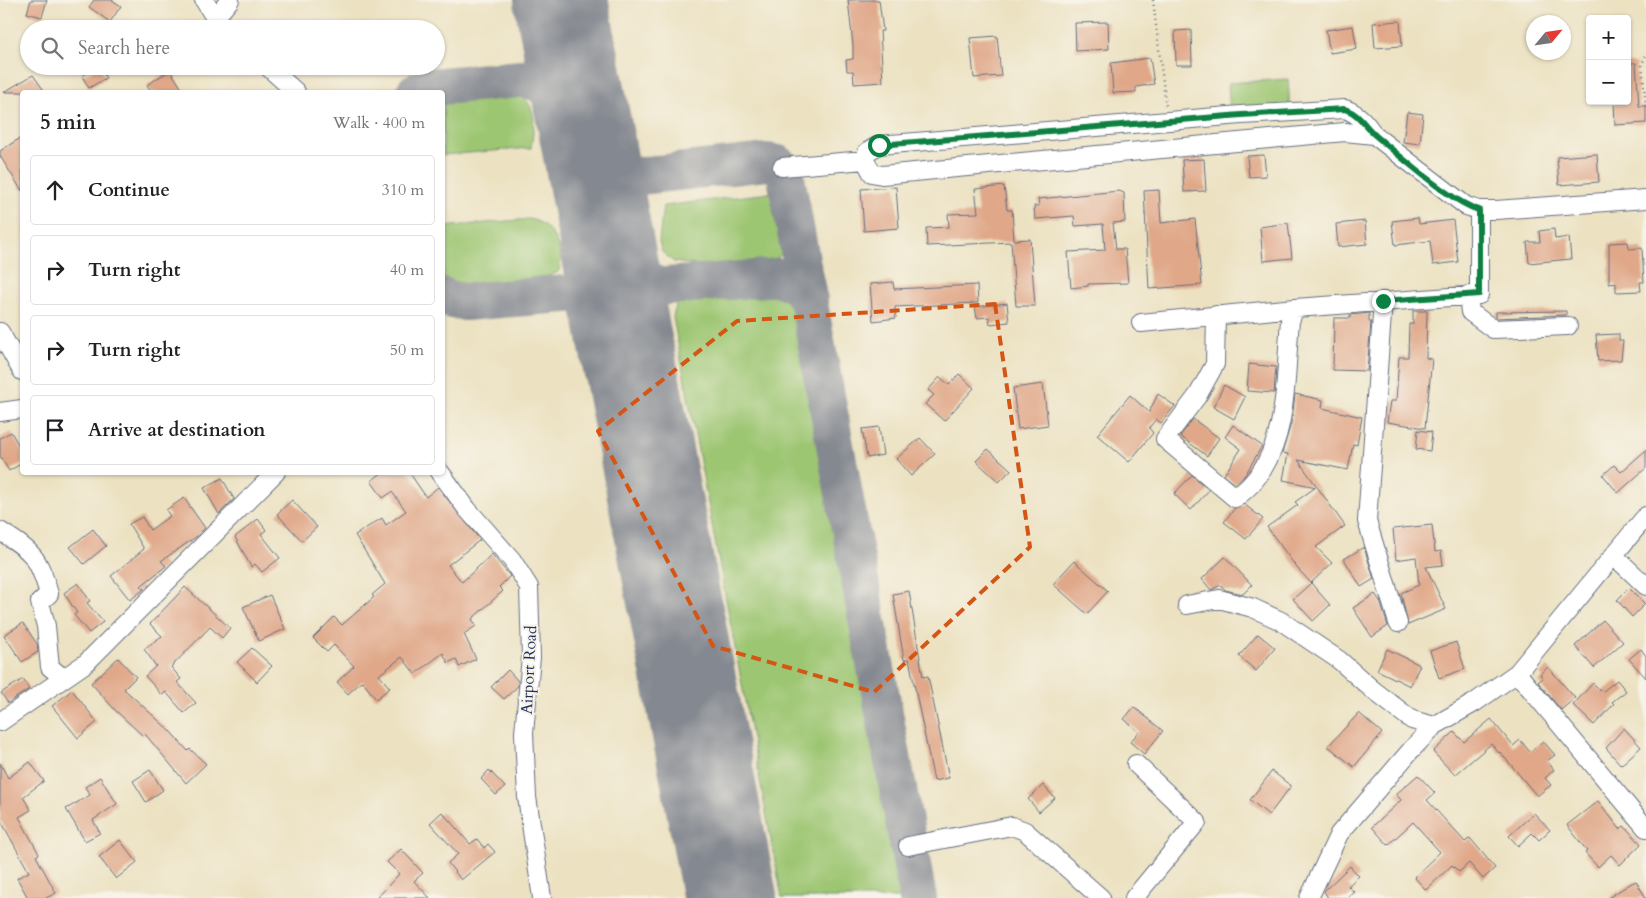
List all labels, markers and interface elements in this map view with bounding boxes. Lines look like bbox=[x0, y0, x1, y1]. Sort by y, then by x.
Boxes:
north arrow bbox=[1526, 15, 1571, 60]
map controls bbox=[1586, 15, 1631, 105]
button: + bbox=[1586, 15, 1631, 60]
search box bbox=[20, 20, 445, 75]
icon: search bbox=[38, 34, 66, 62]
text: Search here bbox=[78, 35, 170, 61]
button: − bbox=[1586, 60, 1631, 105]
text: 5 min bbox=[40, 108, 96, 137]
text: Walk · 400 m bbox=[333, 112, 425, 134]
route start bbox=[868, 134, 891, 157]
icon: ahead bbox=[41, 176, 69, 204]
text: Continue bbox=[88, 177, 170, 203]
text: 310 m bbox=[382, 179, 424, 201]
icon: right bbox=[41, 256, 69, 284]
text: Turn right bbox=[88, 257, 180, 283]
text: 40 m bbox=[390, 259, 424, 281]
route end bbox=[1372, 290, 1395, 313]
icon: right bbox=[41, 336, 69, 364]
text: Turn right bbox=[88, 337, 180, 363]
text: 50 m bbox=[390, 339, 424, 361]
icon: arrive bbox=[41, 416, 69, 444]
text: Arrive at destination bbox=[88, 417, 265, 443]
street label: Airport Road bbox=[516, 624, 542, 715]

